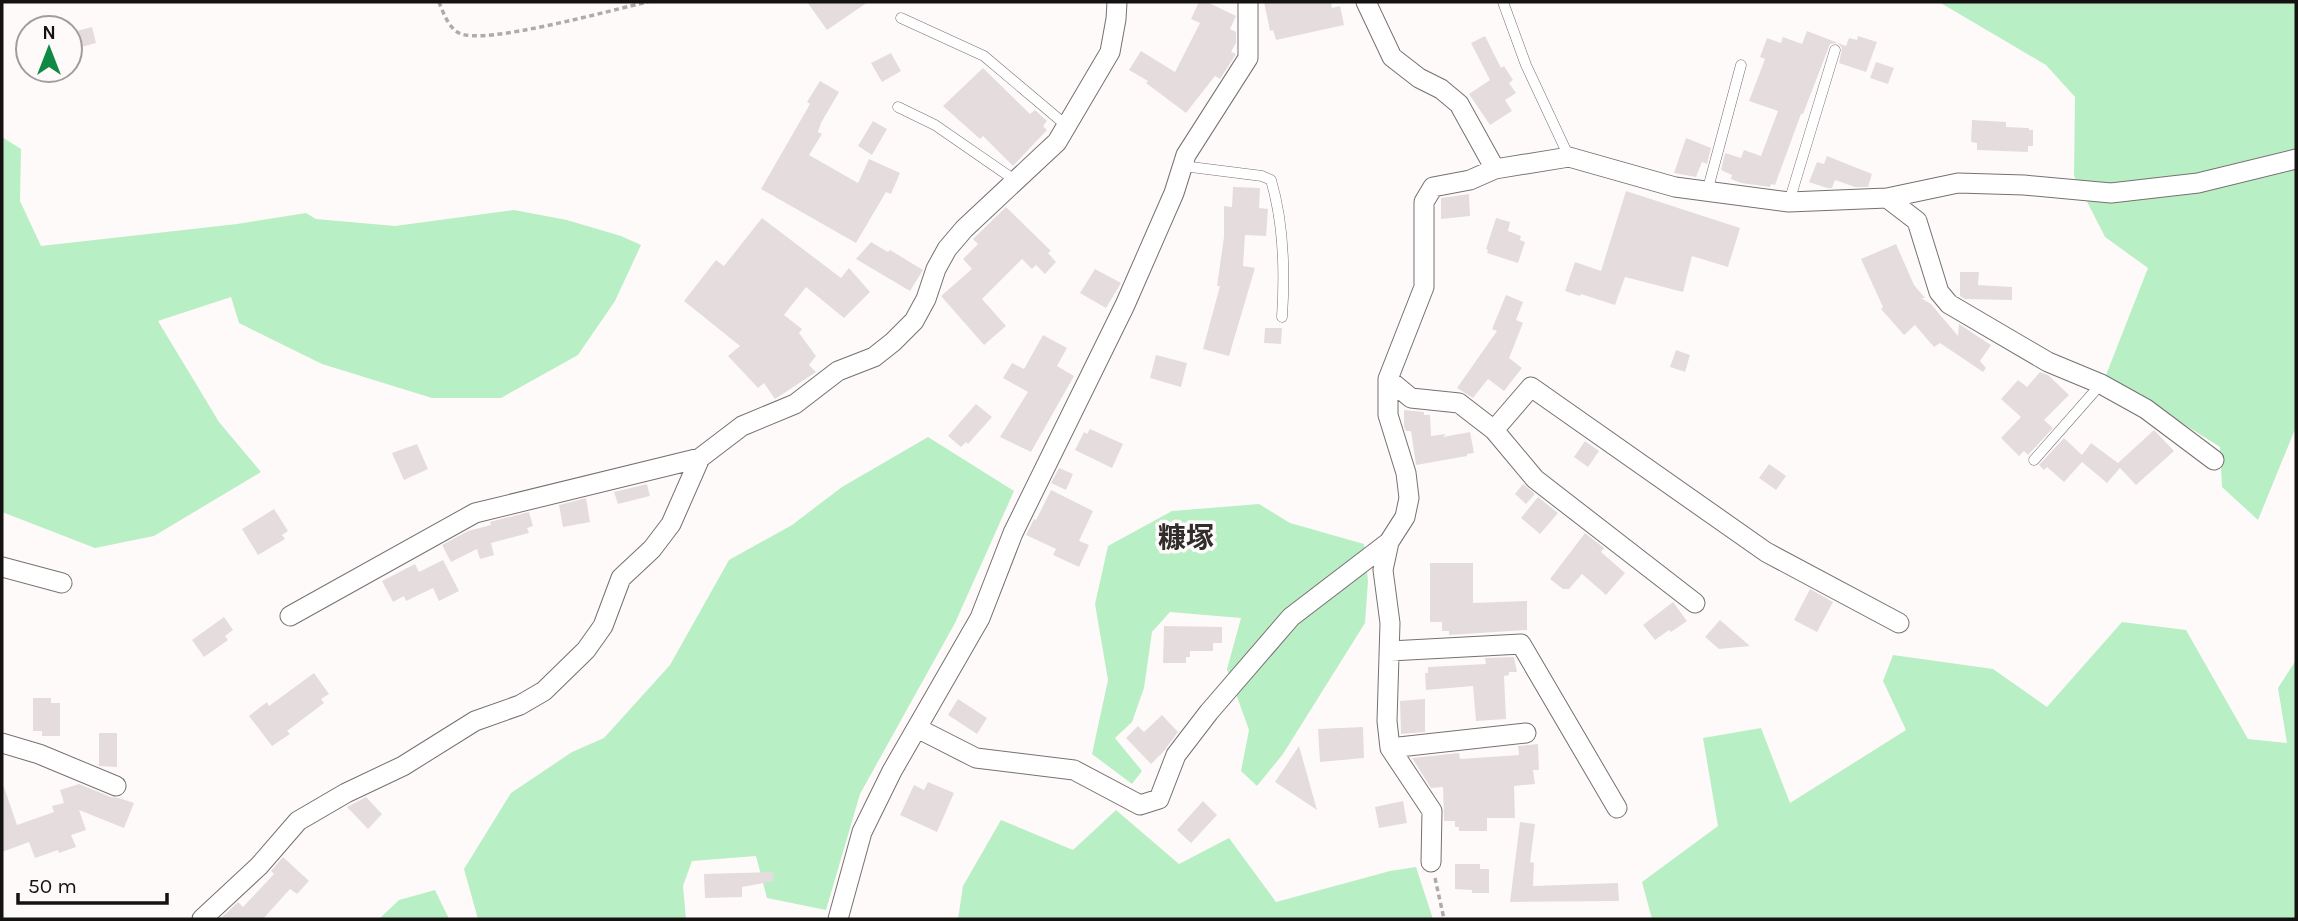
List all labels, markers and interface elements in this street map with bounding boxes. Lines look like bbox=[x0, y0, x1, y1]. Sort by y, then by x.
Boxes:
north arrow bbox=[14, 14, 84, 84]
text: N bbox=[42, 22, 56, 44]
district label: 糠塚 bbox=[1158, 521, 1214, 554]
scale bar bbox=[18, 862, 166, 906]
text: 50 m bbox=[28, 874, 77, 898]

